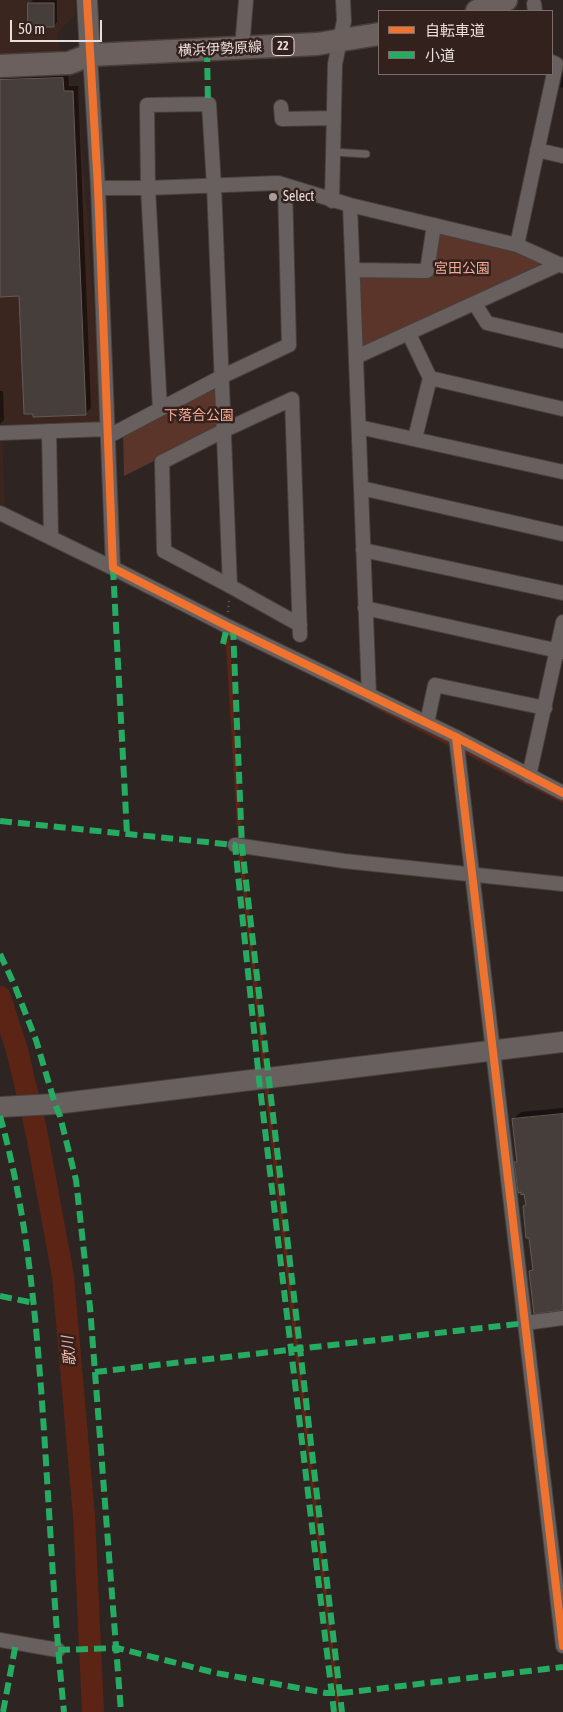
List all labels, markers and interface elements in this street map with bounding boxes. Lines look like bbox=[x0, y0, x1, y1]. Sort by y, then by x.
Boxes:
scale bar bbox=[12, 10, 105, 42]
legend bbox=[378, 10, 553, 75]
text: 50 m bbox=[18, 20, 45, 37]
text: 自転車道 bbox=[425, 22, 485, 39]
road number: 22 bbox=[272, 36, 294, 56]
street label: 横浜伊勢原線 bbox=[178, 38, 262, 60]
text: 小道 bbox=[425, 47, 455, 64]
place label: Select bbox=[283, 189, 314, 205]
marker: Select bbox=[267, 191, 279, 203]
park label: 宮田公園 bbox=[434, 261, 490, 277]
park label: 下落合公園 bbox=[164, 408, 234, 424]
water label: 歌川 bbox=[59, 1335, 79, 1367]

